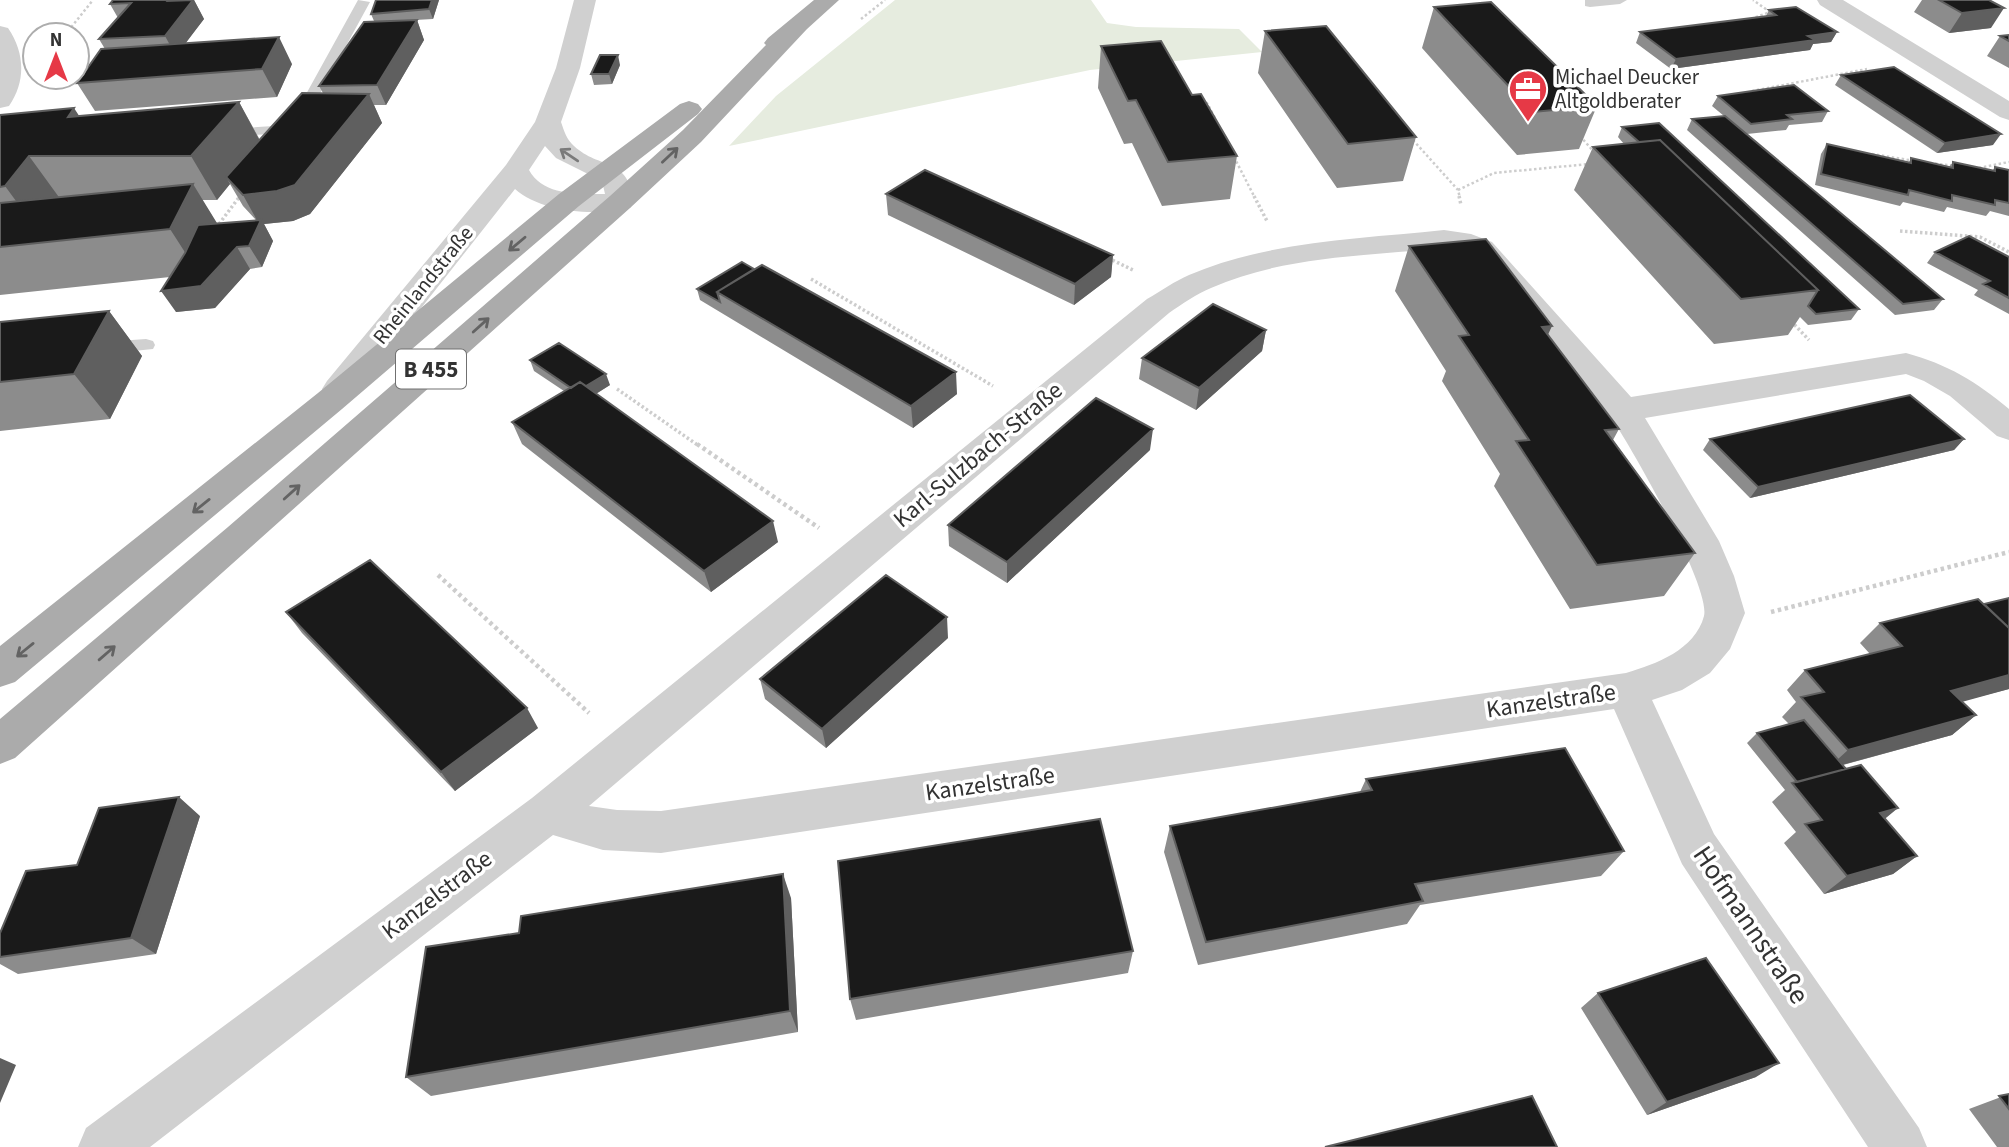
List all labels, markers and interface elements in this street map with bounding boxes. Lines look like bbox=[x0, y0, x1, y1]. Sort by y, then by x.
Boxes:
north arrow bbox=[21, 21, 91, 91]
text: N bbox=[50, 27, 62, 54]
place label: Michael Deucker Altgoldberater bbox=[1555, 62, 1700, 116]
office icon: Michael Deucker Altgoldberater bbox=[1507, 68, 1549, 123]
one-way arrow bbox=[661, 147, 678, 164]
one-way arrow bbox=[560, 148, 579, 162]
street label: Rheinlandstraße bbox=[366, 219, 480, 351]
one-way arrow bbox=[508, 236, 526, 252]
one-way arrow bbox=[472, 317, 490, 333]
road number: B 455 bbox=[396, 350, 466, 388]
street label: Karl-Sulzbach-Straße bbox=[886, 374, 1070, 536]
one-way arrow bbox=[283, 484, 301, 500]
one-way arrow bbox=[192, 498, 210, 514]
one-way arrow bbox=[16, 642, 34, 658]
one-way arrow bbox=[98, 645, 116, 661]
street label: Kanzelstraße bbox=[1484, 675, 1618, 727]
street label: Kanzelstraße bbox=[923, 758, 1057, 810]
street label: Hofmannstraße bbox=[1683, 838, 1819, 1012]
street label: Kanzelstraße bbox=[374, 842, 500, 948]

